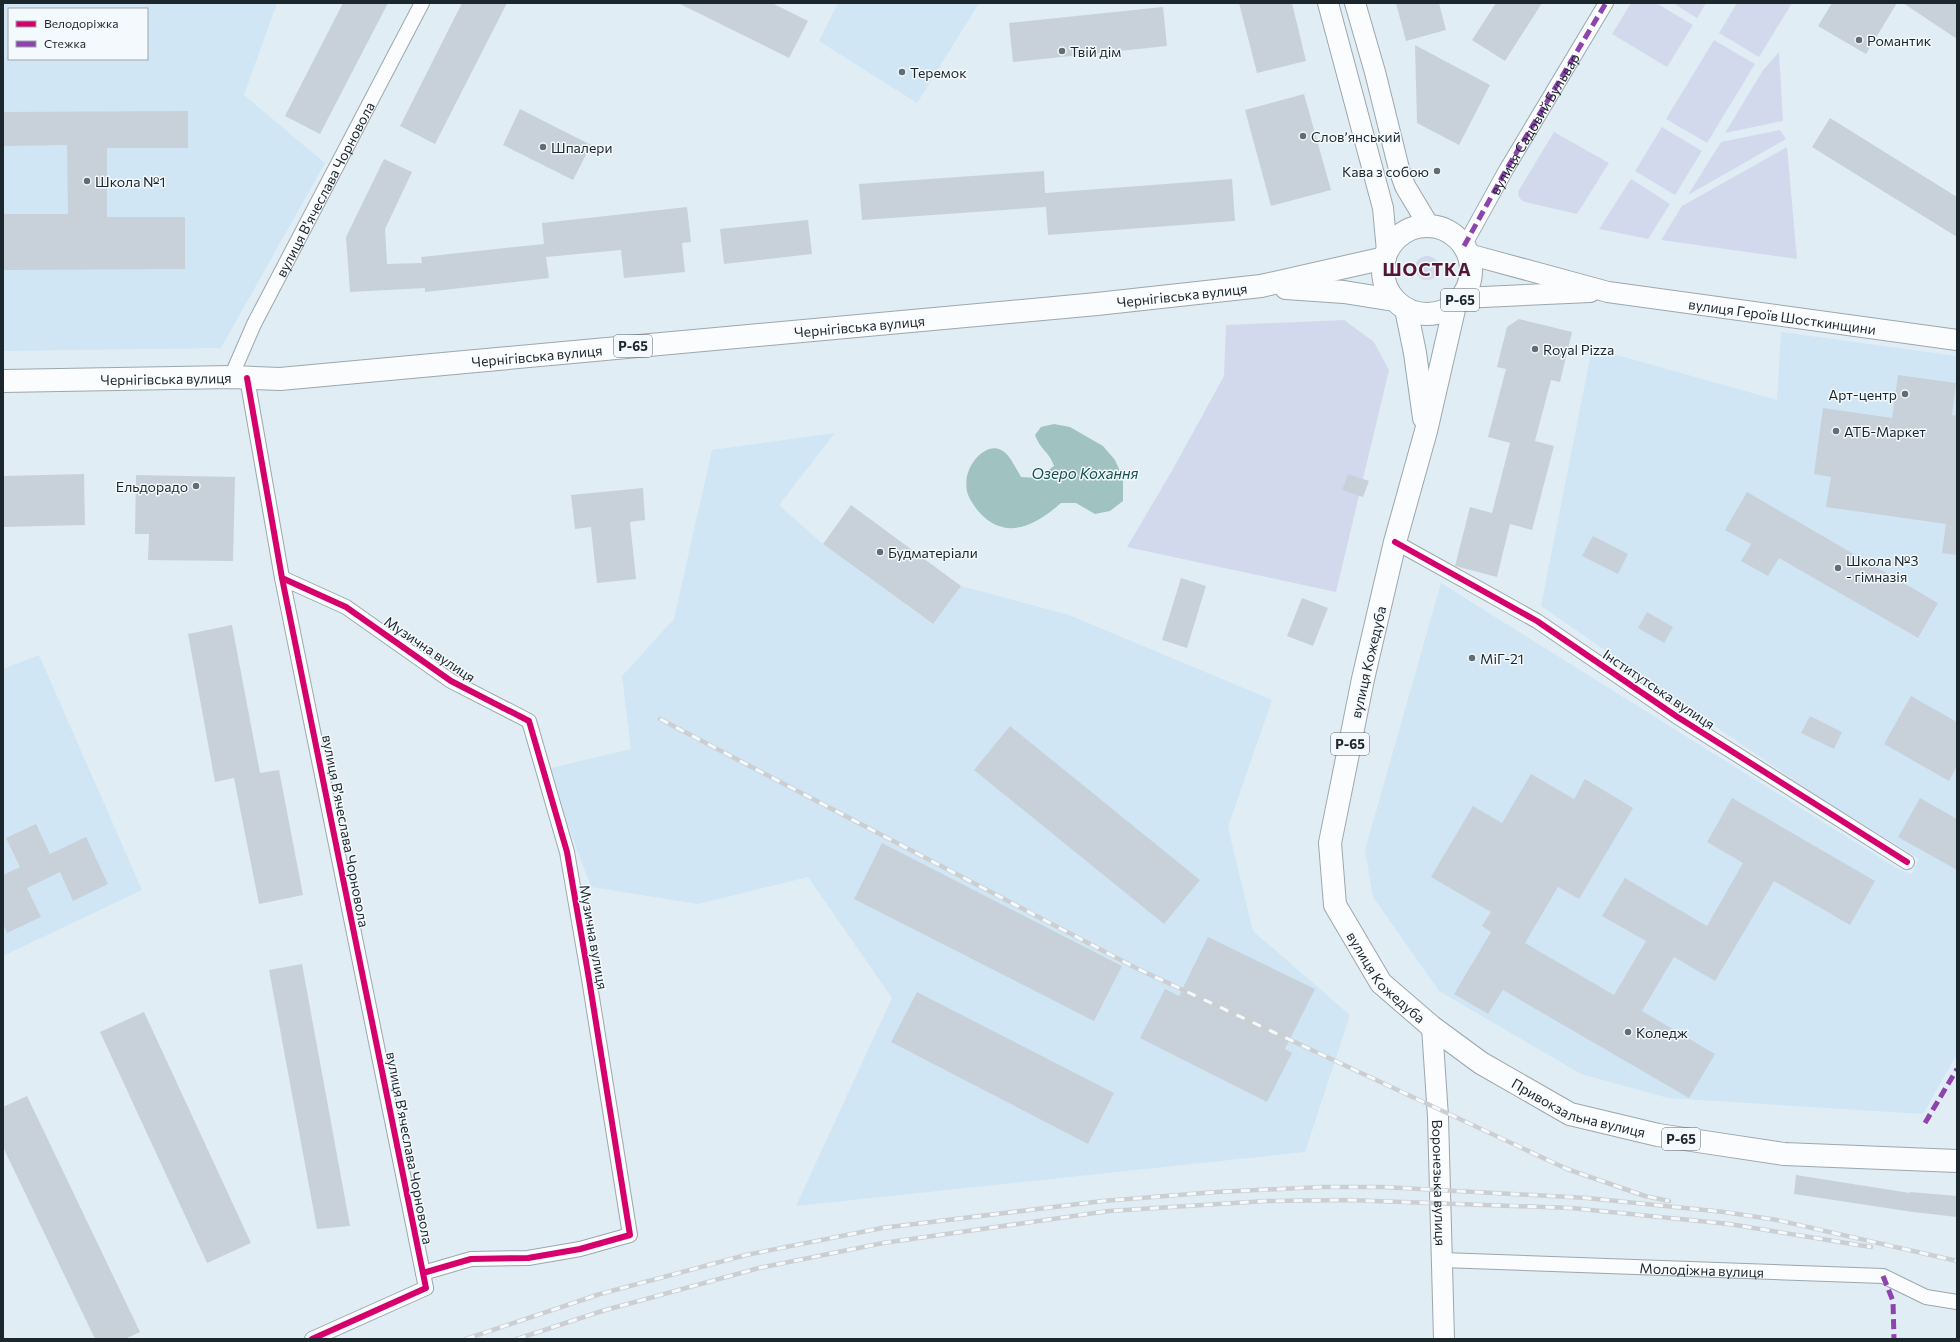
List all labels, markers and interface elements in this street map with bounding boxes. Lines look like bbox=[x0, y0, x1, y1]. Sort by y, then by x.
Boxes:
legend bbox=[8, 8, 148, 60]
text: Велодоріжка bbox=[44, 16, 119, 30]
place label: Романтик bbox=[1867, 32, 1932, 49]
marker: Романтик bbox=[1854, 35, 1864, 45]
text: Стежка bbox=[44, 36, 86, 50]
place label: Твій дім bbox=[1070, 43, 1121, 60]
marker: Твій дім bbox=[1057, 46, 1067, 56]
street label: вулиця Садовий Бульвар bbox=[1486, 50, 1583, 197]
place label: Теремок bbox=[910, 64, 967, 81]
marker: Теремок bbox=[897, 67, 907, 77]
street label: вулиця В'ячеслава Чорновола bbox=[272, 98, 377, 280]
place label: Слов’янський bbox=[1311, 128, 1401, 145]
marker: Слов’янський bbox=[1298, 131, 1308, 141]
place label: Шпалери bbox=[551, 139, 613, 156]
marker: Шпалери bbox=[538, 142, 548, 152]
place label: Кава з собою bbox=[1342, 163, 1429, 180]
marker: Кава з собою bbox=[1432, 166, 1442, 176]
place label: Школа №1 bbox=[95, 173, 165, 190]
marker: Школа №1 bbox=[82, 176, 92, 186]
district label: ШОСТКА bbox=[1382, 258, 1472, 280]
street label: Чернігівська вулиця bbox=[1116, 279, 1248, 310]
road number: Р-65 bbox=[1441, 289, 1479, 311]
street label: вулиця Героїв Шосткинщини bbox=[1688, 295, 1877, 337]
street label: Чернігівська вулиця bbox=[793, 311, 926, 340]
road number: Р-65 bbox=[614, 335, 652, 357]
street label: Чернігівська вулиця bbox=[471, 341, 603, 370]
place label: Royal Pizza bbox=[1543, 341, 1614, 358]
marker: Royal Pizza bbox=[1530, 344, 1540, 354]
street label: Чернігівська вулиця bbox=[100, 368, 232, 388]
place label: Арт-центр bbox=[1828, 386, 1897, 403]
marker: Арт-центр bbox=[1900, 389, 1910, 399]
place label: АТБ-Маркет bbox=[1844, 423, 1926, 440]
marker: АТБ-Маркет bbox=[1831, 426, 1841, 436]
water label: Озеро Кохання bbox=[1032, 464, 1138, 482]
place label: Ельдорадо bbox=[116, 478, 188, 495]
marker: Ельдорадо bbox=[191, 481, 201, 491]
place label: Будматеріали bbox=[888, 544, 978, 561]
marker: Будматеріали bbox=[875, 547, 885, 557]
place label: Школа №3 - гімназія bbox=[1846, 552, 1919, 585]
marker: Школа №3 - гімназія bbox=[1833, 563, 1843, 573]
street label: вулиця Кожедуба bbox=[1347, 604, 1389, 720]
street label: Музична вулиця bbox=[381, 612, 479, 686]
street label: Інститутська вулиця bbox=[1600, 645, 1718, 733]
place label: МіГ-21 bbox=[1480, 650, 1524, 667]
marker: МіГ-21 bbox=[1467, 653, 1477, 663]
street label: вулиця В'ячеслава Чорновола bbox=[319, 733, 373, 929]
road number: Р-65 bbox=[1331, 733, 1369, 755]
street label: Музична вулиця bbox=[576, 883, 612, 991]
street label: вулиця Кожедуба bbox=[1344, 928, 1429, 1026]
place label: Коледж bbox=[1636, 1024, 1688, 1041]
marker: Коледж bbox=[1623, 1027, 1633, 1037]
street label: вулиця В'ячеслава Чорновола bbox=[383, 1050, 437, 1246]
street label: Привокзальна вулиця bbox=[1509, 1074, 1647, 1140]
street label: Воронезька вулиця bbox=[1430, 1119, 1450, 1246]
road number: Р-65 bbox=[1662, 1128, 1700, 1150]
street label: Молодіжна вулиця bbox=[1639, 1259, 1764, 1280]

